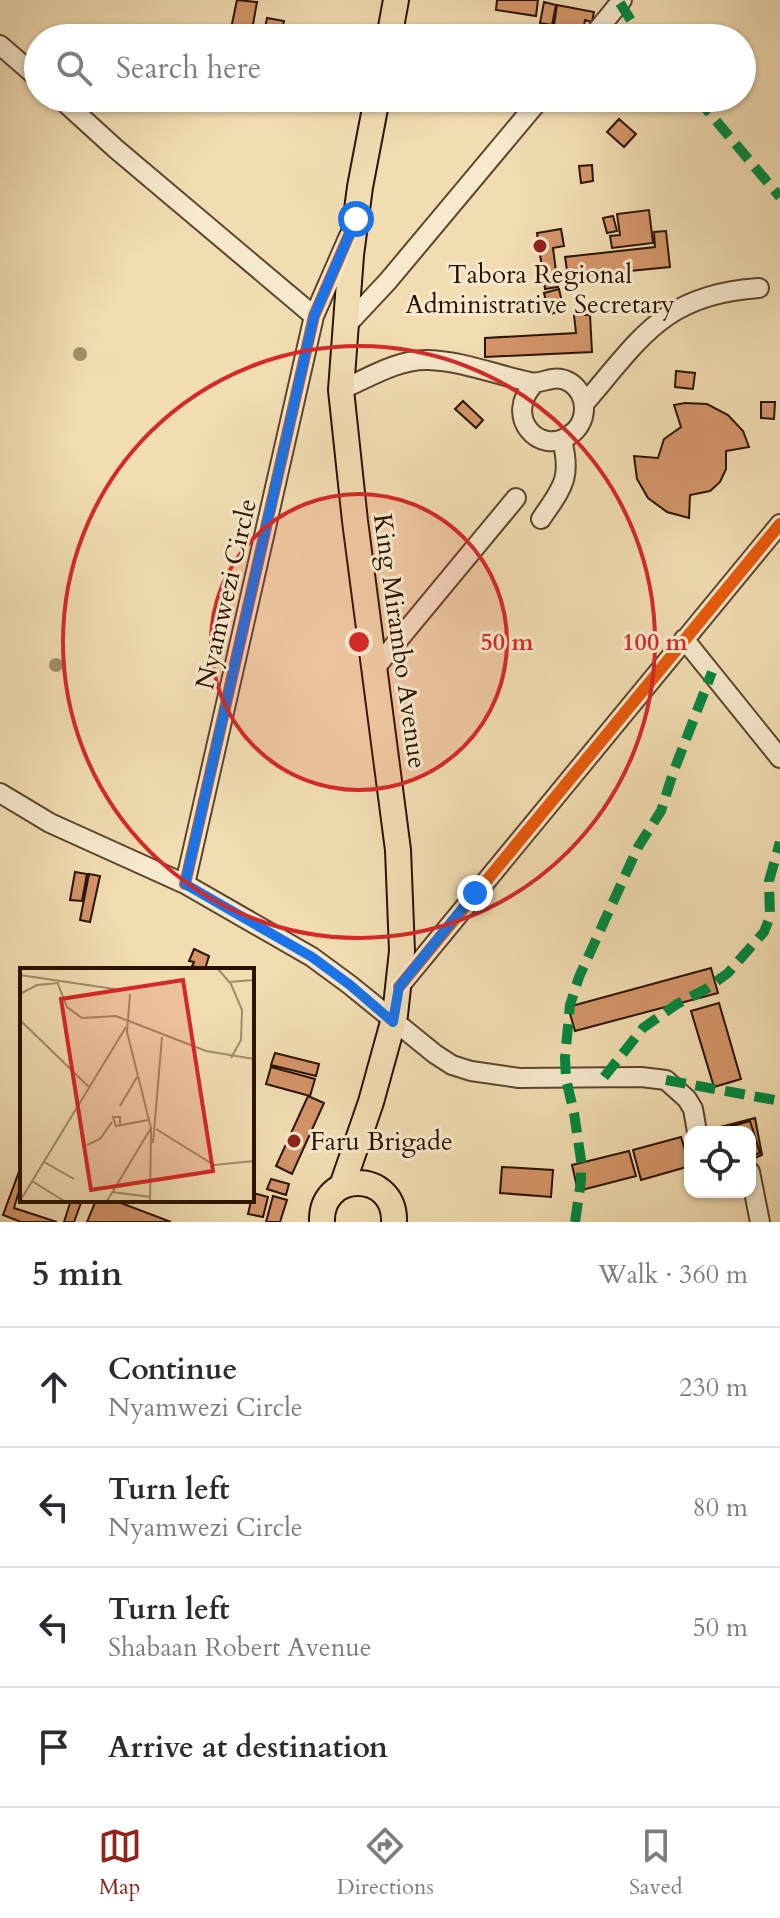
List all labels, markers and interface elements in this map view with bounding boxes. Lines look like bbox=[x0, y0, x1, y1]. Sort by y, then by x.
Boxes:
search box bbox=[24, 24, 756, 112]
icon: search bbox=[52, 46, 96, 90]
text: Search here bbox=[116, 48, 261, 89]
route start bbox=[338, 201, 374, 237]
marker: Tabora Regional Administrative Secretary bbox=[531, 237, 549, 255]
place label: Tabora Regional Administrative Secretary bbox=[405, 257, 675, 322]
street label: Nyamwezi Circle bbox=[187, 495, 265, 693]
street label: King Mirambo Avenue bbox=[365, 511, 435, 771]
text: 50 m bbox=[480, 626, 534, 659]
text: 100 m bbox=[622, 626, 689, 659]
centre of rings bbox=[345, 628, 373, 656]
route end bbox=[457, 875, 493, 911]
inset map bbox=[20, 968, 254, 1202]
place label: Faru Brigade bbox=[310, 1124, 453, 1159]
map controls bbox=[684, 1126, 756, 1198]
button: locate bbox=[684, 1126, 756, 1198]
marker: Faru Brigade bbox=[285, 1132, 303, 1150]
text: 5 min bbox=[32, 1251, 123, 1297]
text: Walk · 360 m bbox=[598, 1257, 748, 1292]
text: Continue bbox=[108, 1349, 237, 1390]
icon: ahead bbox=[32, 1365, 76, 1409]
text: 230 m bbox=[679, 1370, 748, 1405]
text: Nyamwezi Circle bbox=[108, 1390, 303, 1425]
text: Turn left bbox=[108, 1469, 230, 1510]
icon: left bbox=[32, 1485, 76, 1529]
text: 80 m bbox=[692, 1490, 748, 1525]
text: Nyamwezi Circle bbox=[108, 1510, 303, 1545]
text: Turn left bbox=[108, 1589, 230, 1630]
icon: left bbox=[32, 1605, 76, 1649]
text: 50 m bbox=[692, 1610, 748, 1645]
text: Shabaan Robert Avenue bbox=[108, 1630, 372, 1665]
icon: arrive bbox=[32, 1725, 76, 1769]
text: Arrive at destination bbox=[108, 1727, 388, 1768]
tab: Map bbox=[98, 1824, 142, 1902]
tab: Directions bbox=[337, 1824, 434, 1902]
tab: Saved bbox=[629, 1824, 682, 1902]

